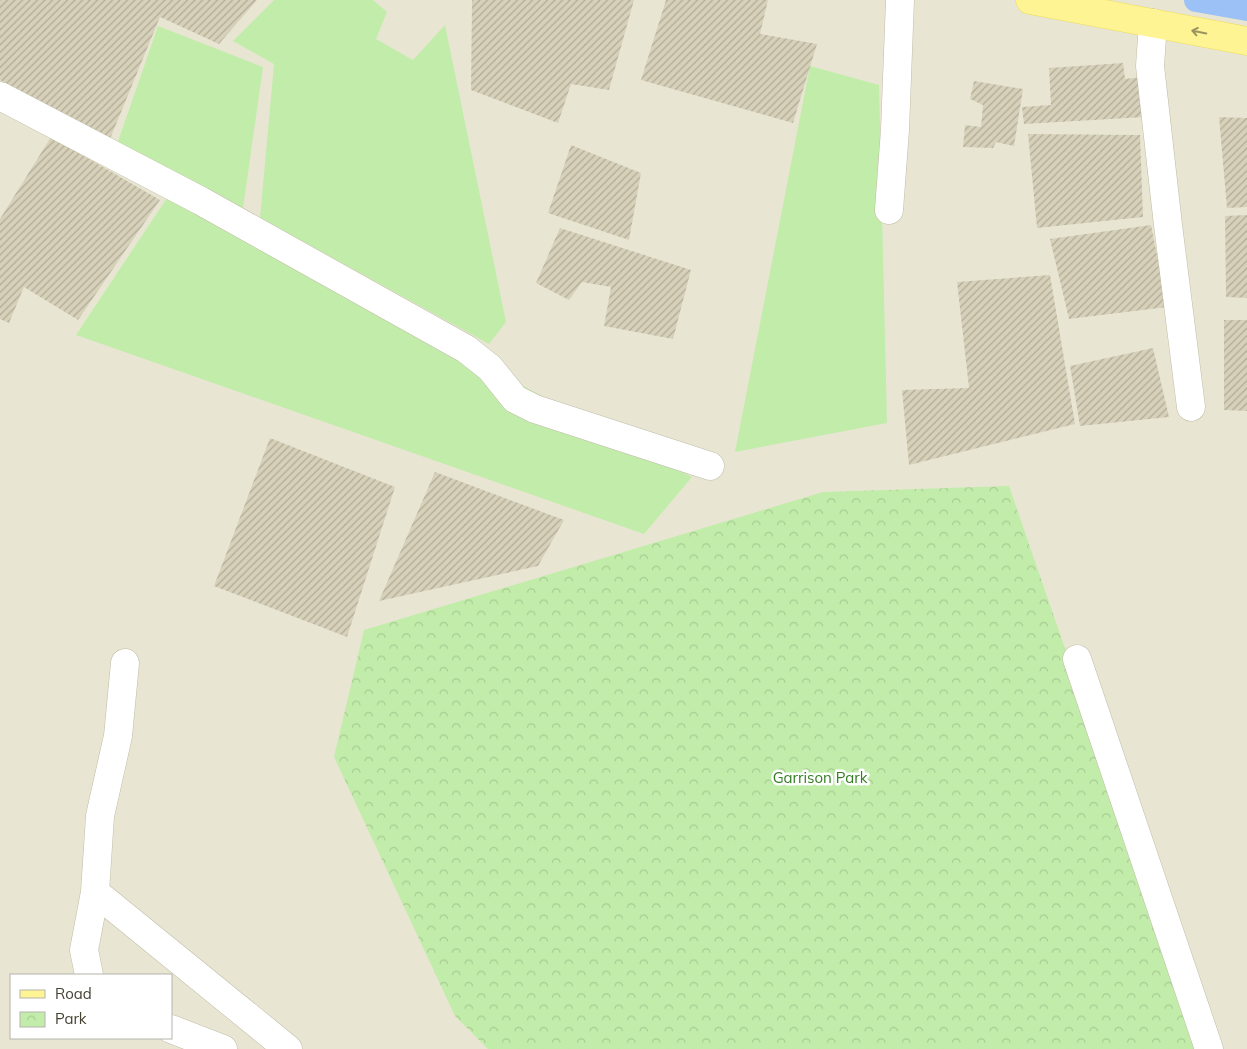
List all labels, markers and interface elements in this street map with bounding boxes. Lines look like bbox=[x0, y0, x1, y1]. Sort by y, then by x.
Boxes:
one-way arrow bbox=[1191, 26, 1207, 36]
park label: Garrison Park bbox=[773, 768, 868, 787]
legend bbox=[10, 974, 172, 1039]
text: Road bbox=[55, 984, 92, 1003]
text: Park bbox=[55, 1009, 87, 1028]

